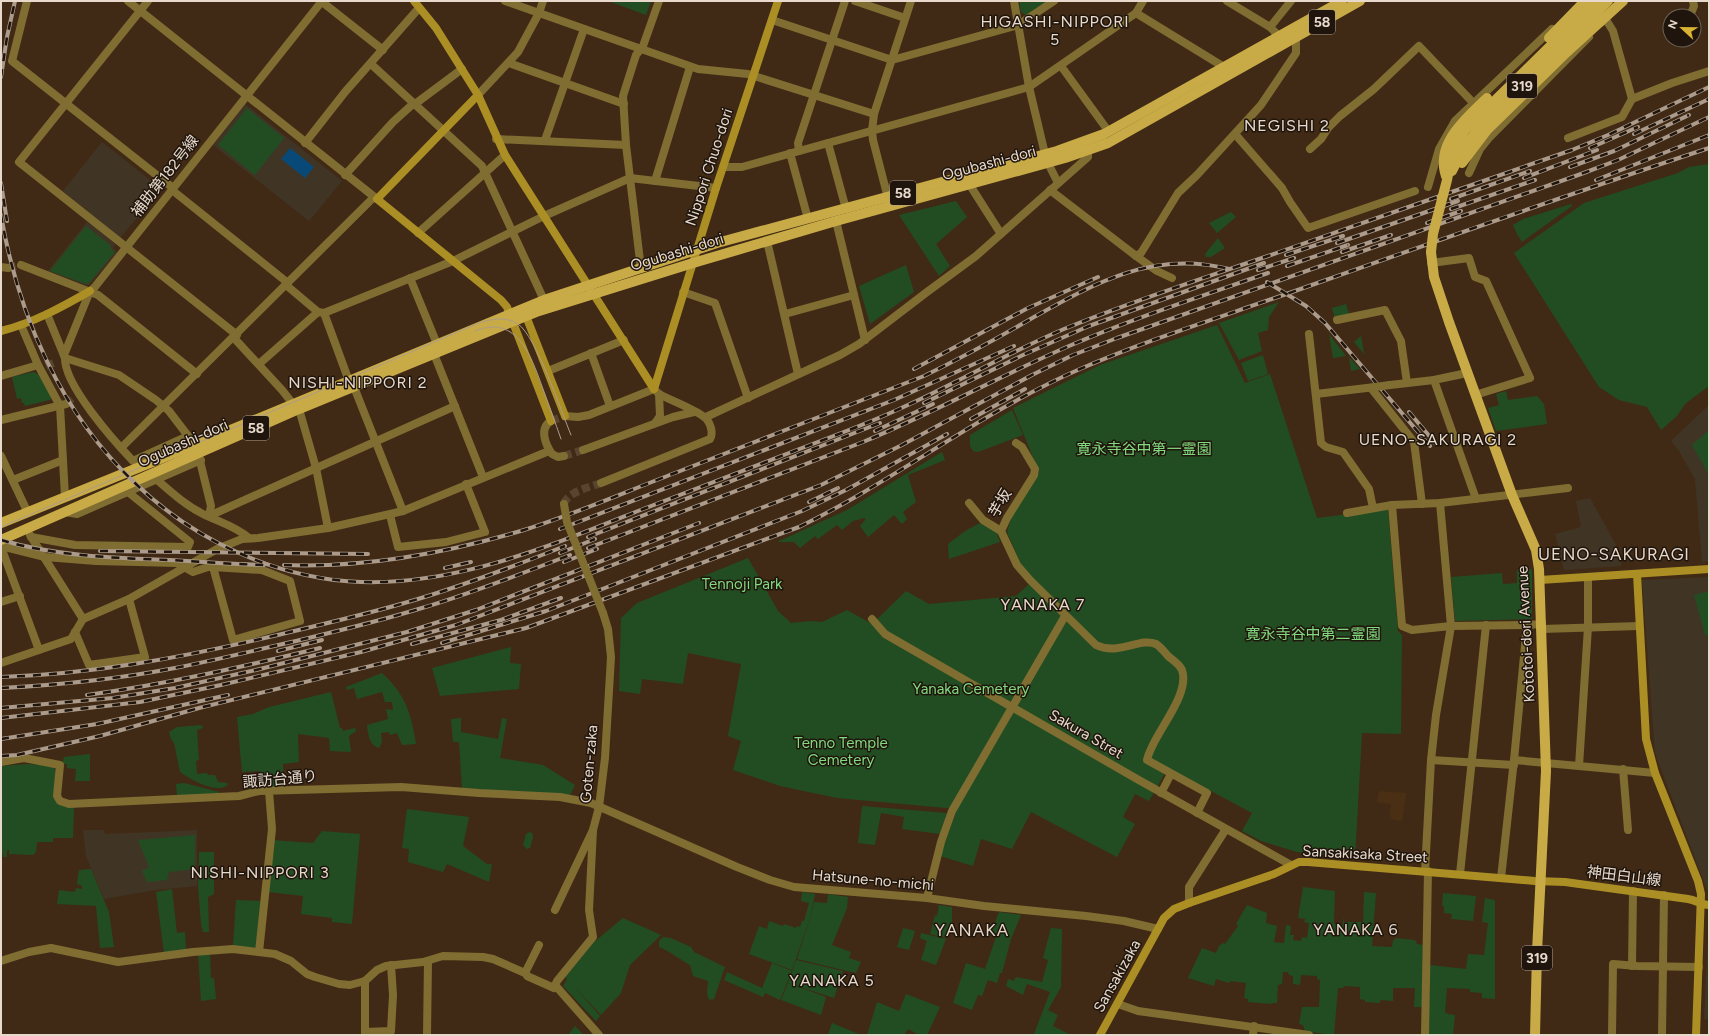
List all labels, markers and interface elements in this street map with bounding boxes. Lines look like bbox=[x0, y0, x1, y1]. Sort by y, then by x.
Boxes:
north arrow bbox=[1662, 8, 1702, 48]
road number: 58 bbox=[1309, 10, 1335, 34]
district label: HIGASHI-NIPPORI 5 bbox=[980, 12, 1130, 49]
text: N bbox=[1666, 18, 1681, 31]
road number: 319 bbox=[1507, 74, 1537, 98]
street label: Nippori Chuo-dori bbox=[682, 106, 736, 228]
district label: NEGISHI 2 bbox=[1244, 116, 1330, 135]
street label: 補助第182号線 bbox=[127, 132, 203, 220]
street label: Ogubashi-dori bbox=[940, 142, 1038, 184]
road number: 58 bbox=[890, 181, 916, 205]
street label: Ogubashi-dori bbox=[628, 229, 726, 275]
district label: NISHI-NIPPORI 2 bbox=[288, 373, 428, 392]
street label: Ogubashi-dori bbox=[135, 415, 231, 471]
road number: 58 bbox=[243, 416, 269, 440]
district label: UENO-SAKURAGI 2 bbox=[1359, 430, 1517, 449]
park label: 寛永寺谷中第一霊園 bbox=[1076, 440, 1212, 458]
street label: 芋坂 bbox=[985, 486, 1015, 520]
district label: UENO-SAKURAGI bbox=[1538, 544, 1690, 564]
street label: Kototoi-dori Avenue bbox=[1513, 565, 1539, 703]
park label: Tennoji Park bbox=[702, 575, 783, 593]
district label: YANAKA 7 bbox=[1001, 595, 1085, 614]
park label: 寛永寺谷中第二霊園 bbox=[1245, 625, 1381, 643]
park label: Yanaka Cemetery bbox=[912, 680, 1030, 698]
street label: Sakura Stret bbox=[1046, 706, 1127, 763]
street label: Goten-zaka bbox=[577, 724, 601, 804]
park label: Tenno Temple Cemetery bbox=[794, 734, 888, 769]
street label: 諏訪台通り bbox=[242, 767, 318, 791]
street label: Sansakisaka Street bbox=[1302, 842, 1429, 866]
street label: 神田白山線 bbox=[1586, 862, 1662, 890]
district label: NISHI-NIPPORI 3 bbox=[190, 863, 330, 882]
street label: Hatsune-no-michi bbox=[811, 866, 935, 894]
district label: YANAKA bbox=[935, 920, 1009, 940]
district label: YANAKA 6 bbox=[1313, 920, 1399, 939]
street label: Sansakizaka bbox=[1090, 936, 1144, 1016]
road number: 319 bbox=[1522, 946, 1552, 970]
district label: YANAKA 5 bbox=[789, 971, 875, 990]

